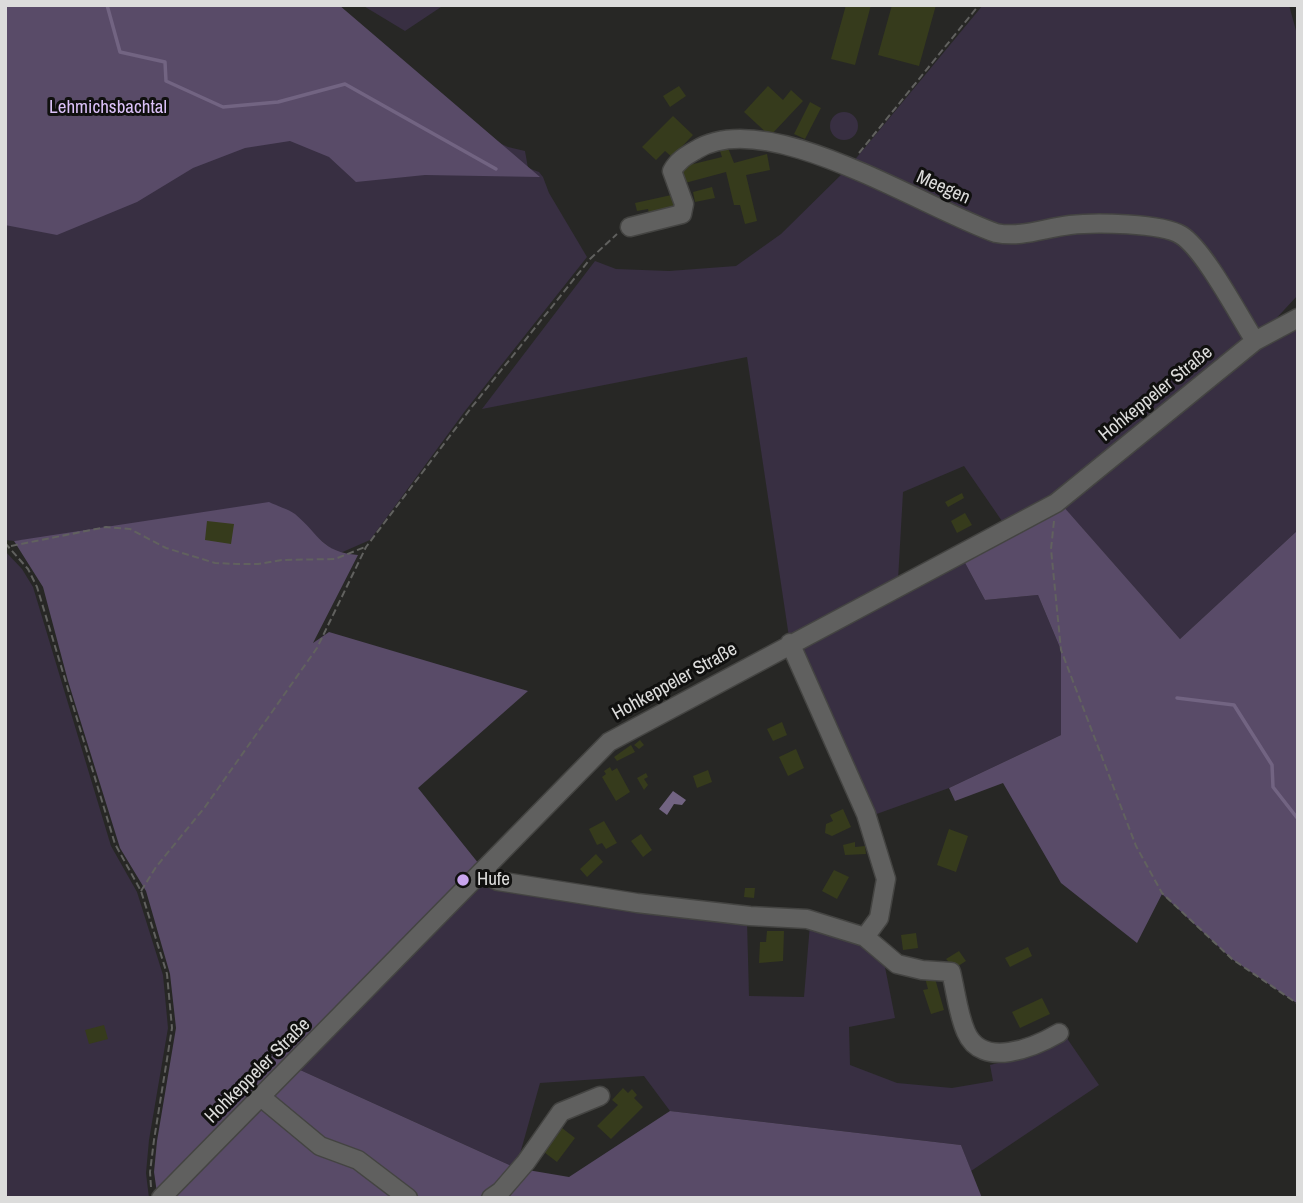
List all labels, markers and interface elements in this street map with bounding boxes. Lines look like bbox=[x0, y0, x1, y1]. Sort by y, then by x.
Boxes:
park label: Lehmichsbachtal bbox=[49, 97, 167, 119]
street label: Meegen bbox=[913, 166, 973, 210]
street label: Hohkeppeler Straße bbox=[1095, 341, 1217, 447]
street label: Hohkeppeler Straße bbox=[609, 638, 741, 726]
place label: Hufe bbox=[477, 869, 510, 891]
marker: Hufe bbox=[455, 872, 471, 888]
street label: Hohkeppeler Straße bbox=[201, 1014, 315, 1128]

